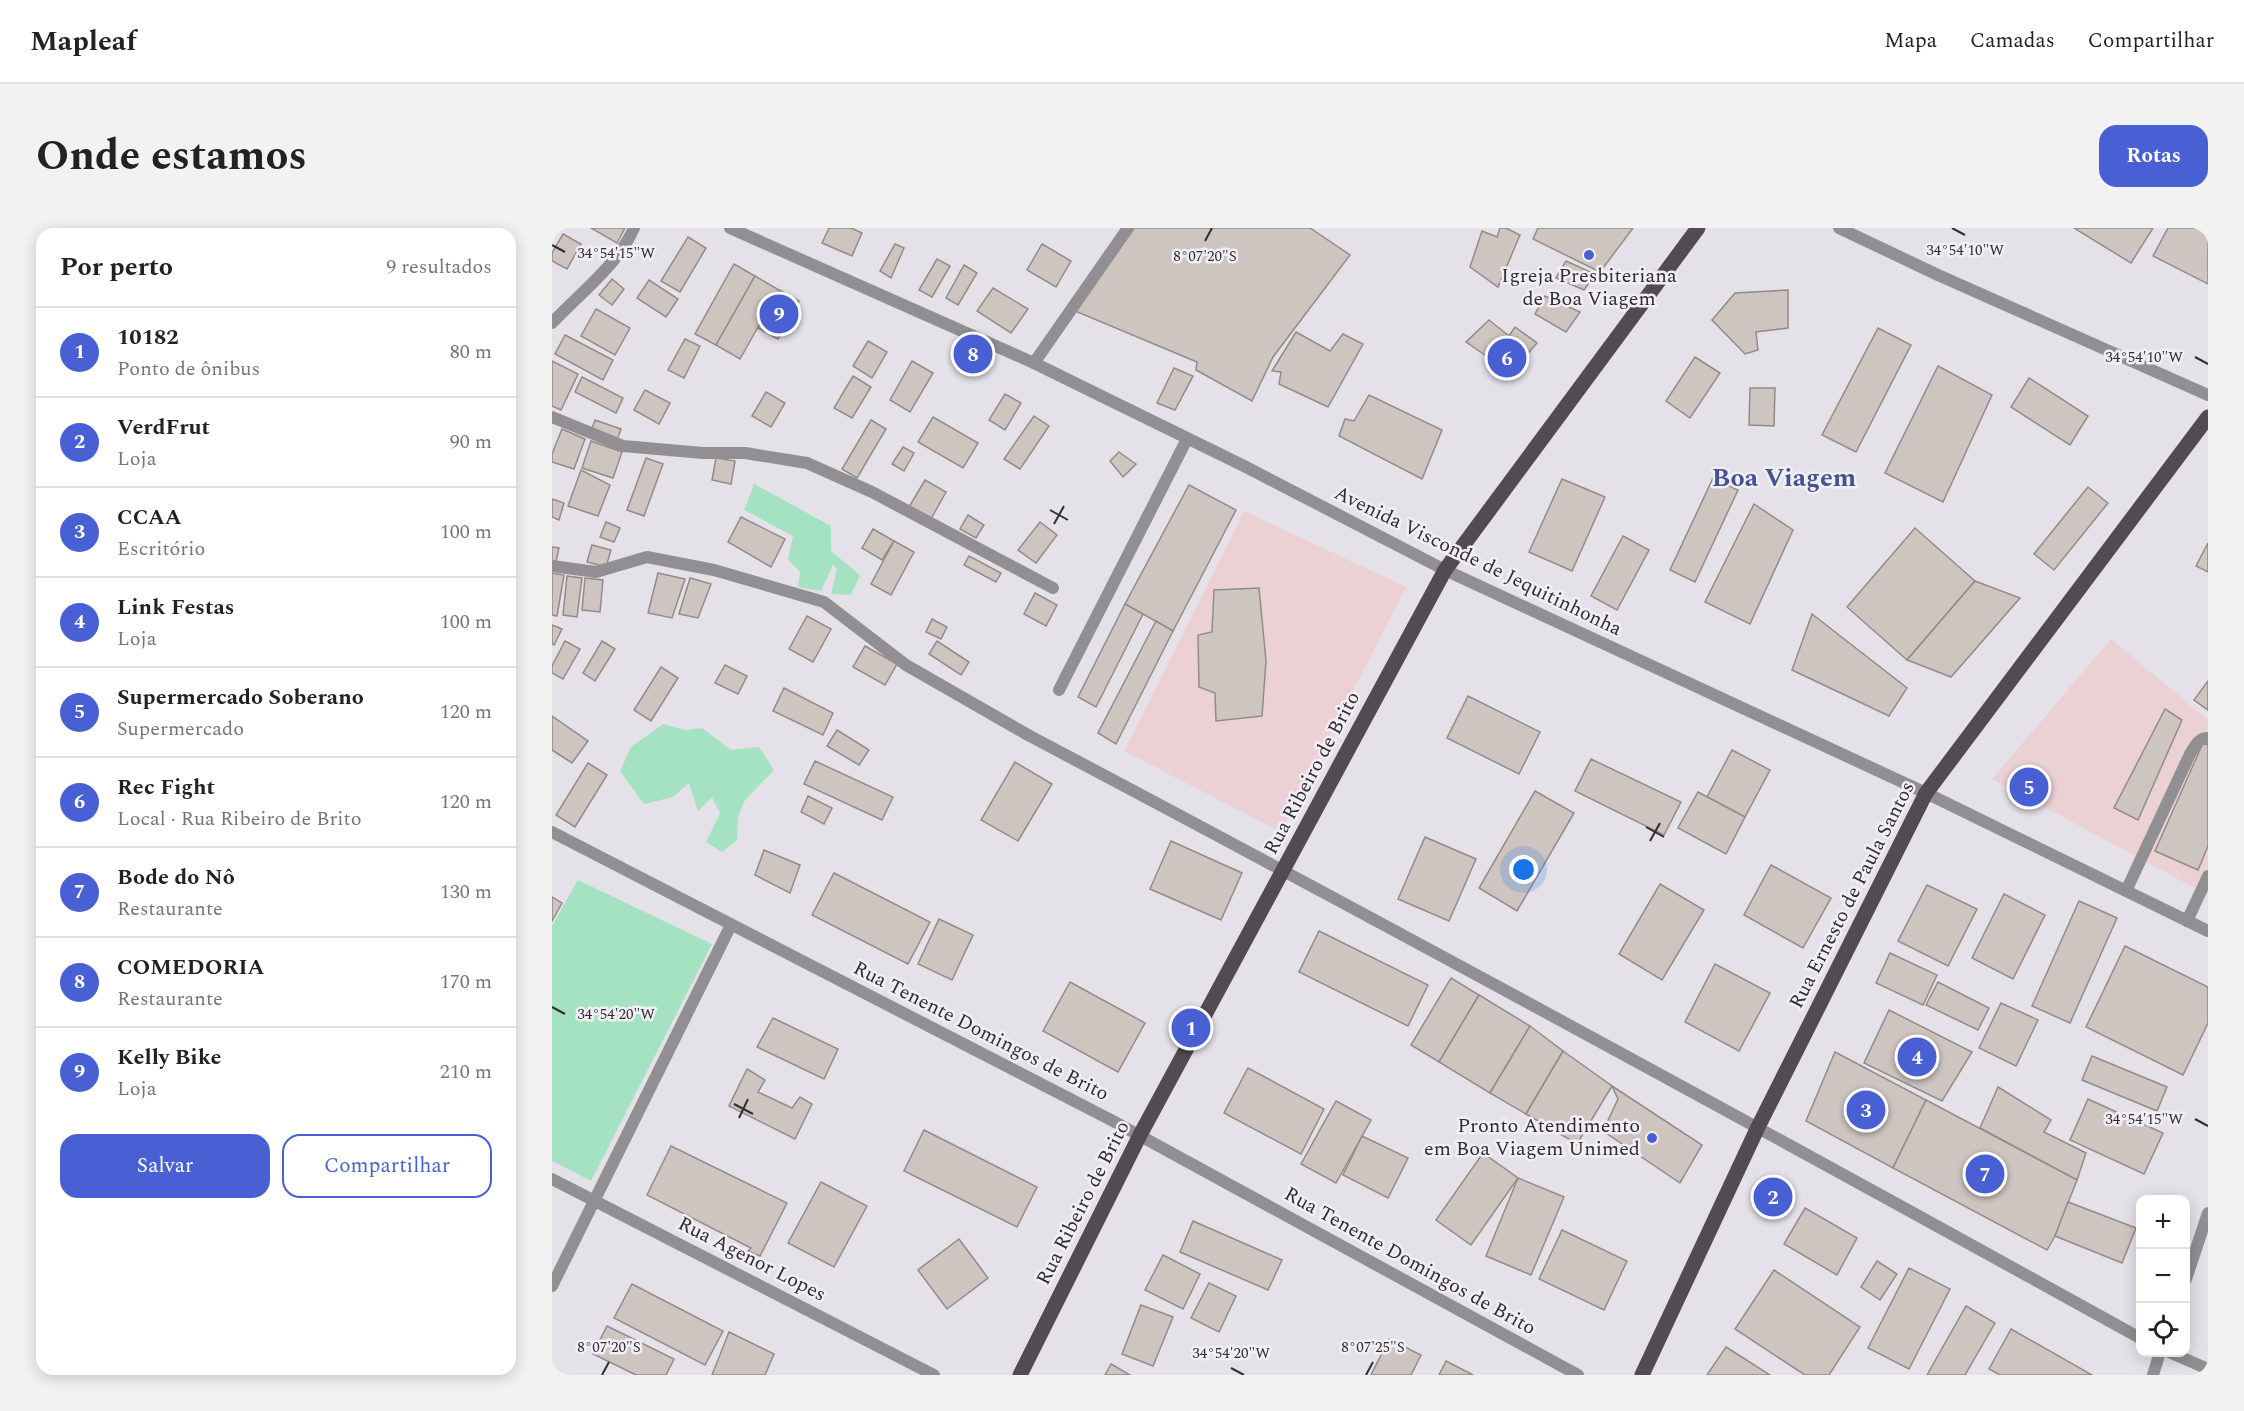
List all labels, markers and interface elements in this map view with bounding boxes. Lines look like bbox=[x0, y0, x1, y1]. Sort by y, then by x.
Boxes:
text: Mapleaf bbox=[30, 20, 137, 63]
text: Mapa bbox=[1884, 25, 1937, 57]
text: Camadas bbox=[1970, 25, 2055, 57]
text: Compartilhar bbox=[2088, 25, 2214, 57]
text: Onde estamos bbox=[36, 125, 307, 188]
button: Rotas bbox=[2099, 125, 2208, 187]
text: 34°54'10"W bbox=[1926, 239, 2004, 262]
text: 34°54'15"W bbox=[577, 242, 655, 265]
text: 8°07'20"S bbox=[1173, 245, 1237, 268]
text: Por perto bbox=[60, 247, 173, 287]
marker: Igreja Presbiteriana de Boa Viagem bbox=[1582, 248, 1596, 262]
text: 9 resultados bbox=[386, 252, 492, 282]
place label: Igreja Presbiteriana de Boa Viagem bbox=[1501, 261, 1677, 314]
pin: 9 bbox=[760, 292, 798, 337]
text: 10182 bbox=[117, 321, 179, 354]
pin: 8 bbox=[954, 332, 992, 376]
pin: 6 bbox=[1488, 336, 1526, 380]
text: 1 bbox=[74, 337, 85, 367]
text: 80 m bbox=[450, 337, 492, 367]
text: 34°54'10"W bbox=[2105, 346, 2183, 369]
text: Ponto de ônibus bbox=[117, 354, 260, 384]
text: VerdFrut bbox=[117, 411, 210, 444]
text: 2 bbox=[74, 427, 85, 457]
text: 90 m bbox=[450, 427, 492, 457]
text: Loja bbox=[117, 444, 157, 474]
district label: Boa Viagem bbox=[1712, 458, 1856, 498]
street label: Avenida Visconde de Jequitinhonha bbox=[1329, 478, 1627, 644]
text: CCAA bbox=[117, 501, 182, 534]
text: 3 bbox=[74, 517, 85, 547]
text: 100 m bbox=[440, 517, 492, 547]
text: Escritório bbox=[117, 534, 205, 564]
text: Link Festas bbox=[117, 591, 234, 624]
text: 4 bbox=[74, 607, 85, 637]
text: 100 m bbox=[440, 607, 492, 637]
text: Loja bbox=[117, 624, 157, 654]
text: Supermercado Soberano bbox=[117, 681, 364, 714]
street label: Rua Ribeiro de Brito bbox=[1256, 686, 1368, 860]
text: 5 bbox=[74, 697, 85, 727]
text: 120 m bbox=[440, 697, 492, 727]
text: Supermercado bbox=[117, 714, 244, 744]
pin: 5 bbox=[2010, 764, 2048, 810]
text: Rec Fight bbox=[117, 771, 215, 804]
street label: Rua Ernesto de Paula Santos bbox=[1782, 776, 1922, 1014]
text: 6 bbox=[74, 787, 85, 817]
text: 120 m bbox=[440, 787, 492, 817]
text: Local · Rua Ribeiro de Brito bbox=[117, 804, 361, 834]
your location bbox=[1509, 855, 1538, 884]
text: Bode do Nô bbox=[117, 861, 235, 894]
text: 7 bbox=[74, 877, 85, 907]
text: 130 m bbox=[440, 877, 492, 907]
text: Restaurante bbox=[117, 894, 223, 924]
text: COMEDORIA bbox=[117, 951, 265, 984]
street label: Rua Tenente Domingos de Brito bbox=[848, 953, 1114, 1109]
text: 8 bbox=[74, 967, 85, 997]
text: 170 m bbox=[440, 967, 492, 997]
text: Restaurante bbox=[117, 984, 223, 1014]
text: 34°54'20"W bbox=[577, 1003, 655, 1026]
pin: 1 bbox=[1172, 1006, 1210, 1050]
pin: 4 bbox=[1898, 1034, 1936, 1080]
text: Kelly Bike bbox=[117, 1041, 221, 1074]
text: 9 bbox=[74, 1057, 85, 1087]
text: 210 m bbox=[440, 1057, 492, 1087]
text: Loja bbox=[117, 1074, 157, 1104]
pin: 3 bbox=[1846, 1088, 1886, 1132]
text: 34°54'15"W bbox=[2105, 1108, 2183, 1131]
place label: Pronto Atendimento em Boa Viagem Unimed bbox=[1424, 1111, 1640, 1164]
street label: Rua Ribeiro de Brito bbox=[1029, 1116, 1137, 1290]
marker: Pronto Atendimento em Boa Viagem Unimed bbox=[1645, 1131, 1659, 1145]
button: Salvar bbox=[60, 1134, 270, 1198]
button: Compartilhar bbox=[282, 1134, 492, 1198]
pin: 7 bbox=[1966, 1152, 2004, 1196]
pin: 2 bbox=[1754, 1174, 1792, 1220]
street label: Rua Tenente Domingos de Brito bbox=[1279, 1179, 1541, 1343]
map controls bbox=[2136, 1195, 2190, 1357]
button: + bbox=[2136, 1195, 2190, 1249]
street label: Rua Agenor Lopes bbox=[673, 1209, 831, 1309]
button: − bbox=[2136, 1249, 2190, 1303]
button: locate bbox=[2136, 1303, 2190, 1357]
text: 8°07'20"S bbox=[577, 1336, 641, 1359]
text: 8°07'25"S bbox=[1341, 1336, 1405, 1359]
text: 34°54'20"W bbox=[1192, 1342, 1270, 1365]

